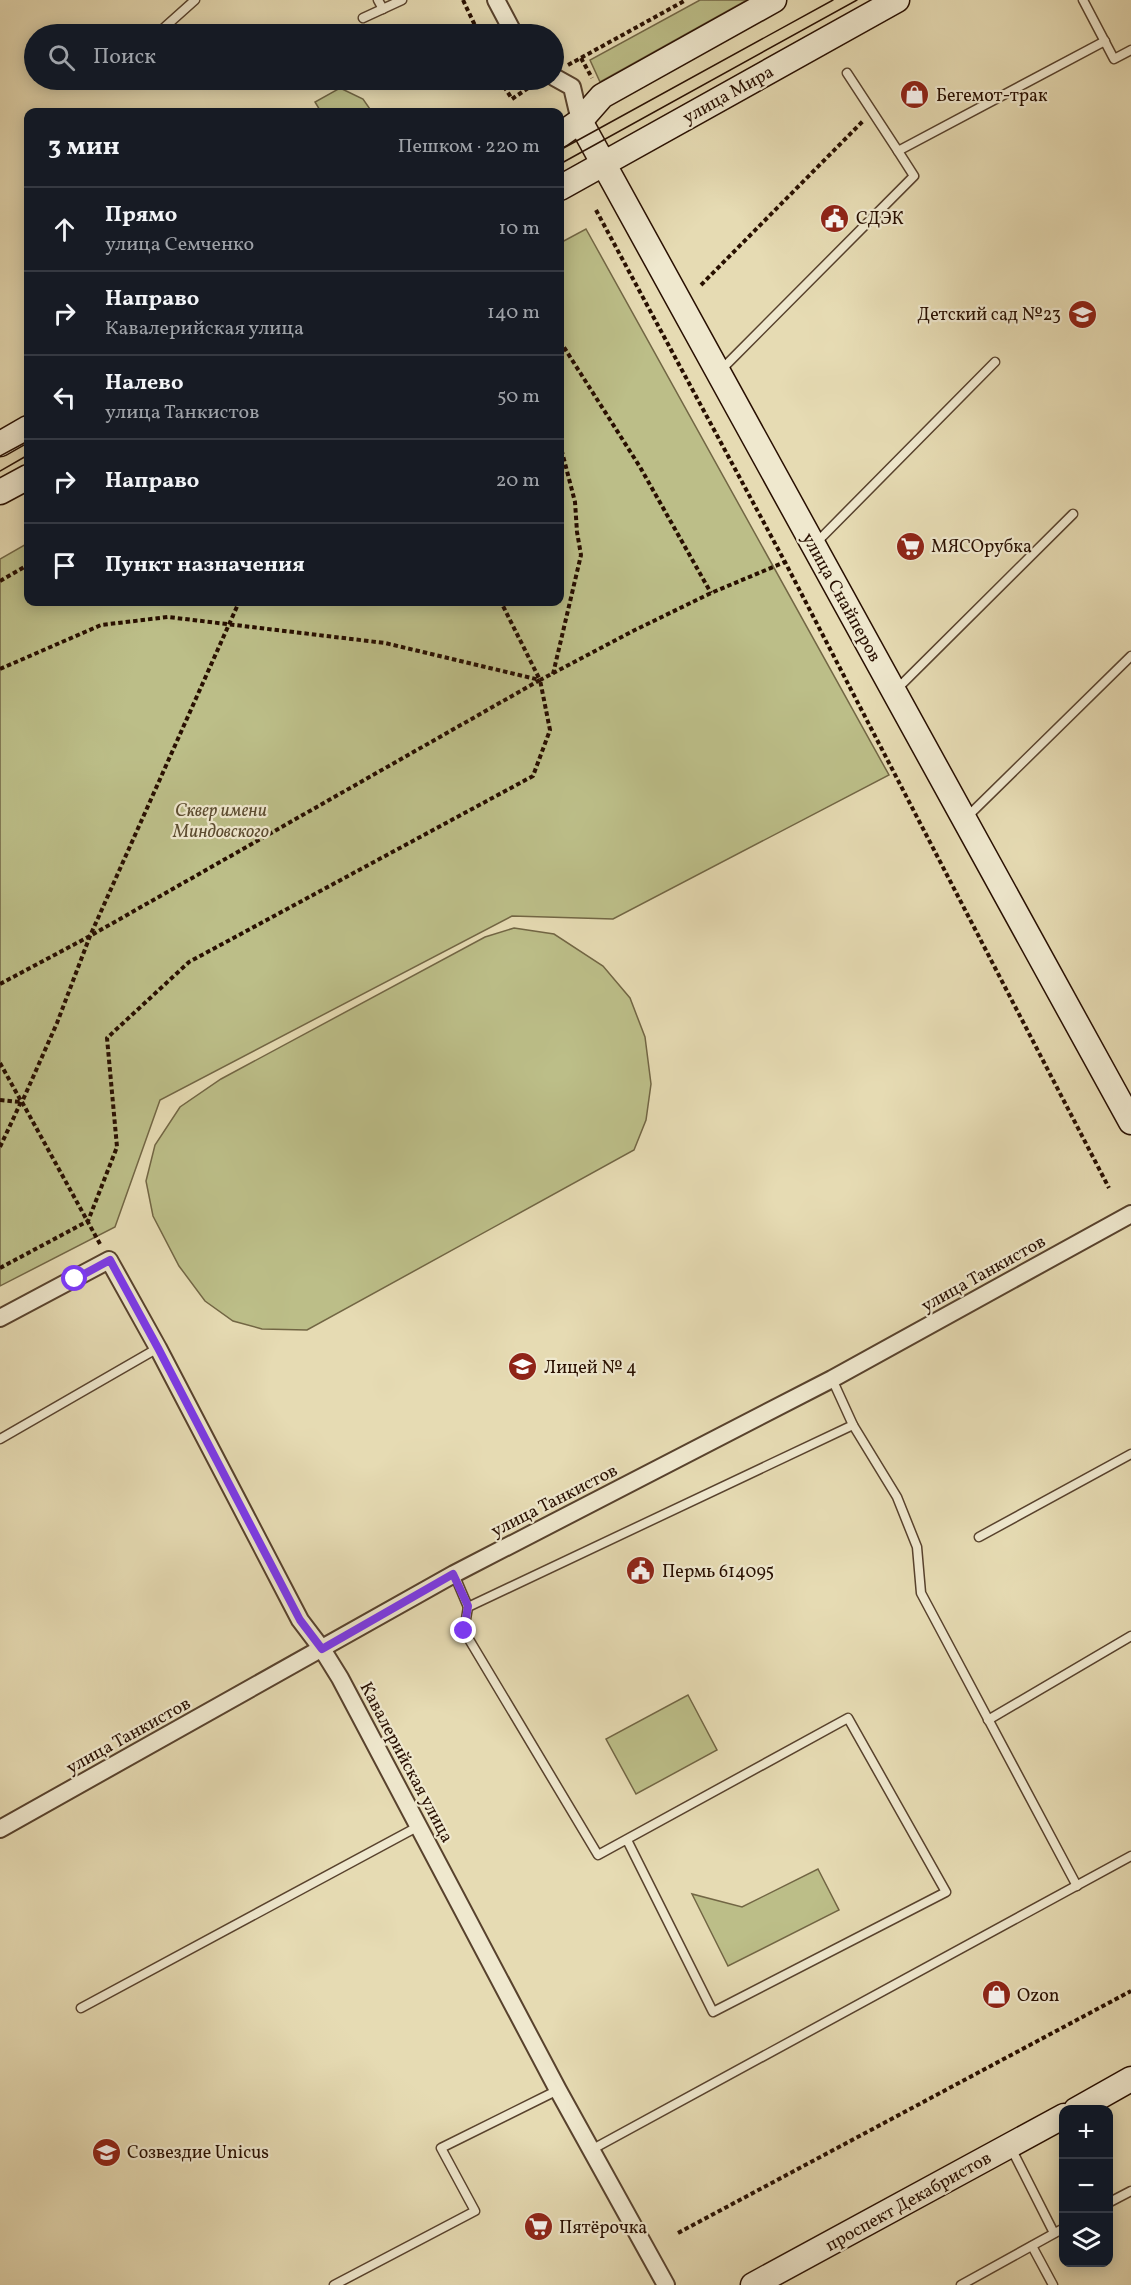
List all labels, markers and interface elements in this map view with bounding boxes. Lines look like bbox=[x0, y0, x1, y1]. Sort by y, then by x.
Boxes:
search box bbox=[24, 24, 564, 90]
icon: search bbox=[45, 41, 78, 74]
text: Поиск bbox=[93, 42, 156, 73]
street label: улица Мира bbox=[679, 60, 779, 131]
shop icon: Бегемот-трак bbox=[899, 79, 931, 111]
place label: Бегемот-трак bbox=[936, 84, 1048, 109]
text: 3 мин bbox=[48, 129, 120, 165]
text: Пешком · 220 m bbox=[398, 133, 540, 161]
text: Прямо bbox=[105, 200, 177, 231]
public building icon: СДЭК bbox=[819, 202, 851, 234]
place label: СДЭК bbox=[856, 207, 904, 232]
icon: ahead bbox=[48, 213, 81, 246]
text: 10 m bbox=[499, 215, 540, 243]
text: улица Семченко bbox=[105, 231, 254, 259]
text: Направо bbox=[105, 284, 199, 315]
icon: right bbox=[48, 297, 81, 330]
school or university icon: Детский сад №23 bbox=[1066, 298, 1098, 330]
text: 140 m bbox=[487, 299, 540, 327]
place label: Детский сад №23 bbox=[917, 303, 1061, 328]
text: Кавалерийская улица bbox=[105, 315, 304, 343]
text: Налево bbox=[105, 368, 184, 399]
icon: left bbox=[48, 381, 81, 414]
text: 50 m bbox=[497, 383, 540, 411]
text: улица Танкистов bbox=[105, 399, 259, 427]
icon: right bbox=[48, 465, 81, 498]
text: Направо bbox=[105, 466, 199, 497]
text: 20 m bbox=[496, 467, 540, 495]
street label: улица Снайперов bbox=[795, 529, 887, 667]
supermarket icon: МЯСОрубка bbox=[894, 530, 926, 562]
place label: МЯСОрубка bbox=[931, 535, 1032, 560]
icon: arrive bbox=[48, 549, 81, 582]
text: Пункт назначения bbox=[105, 550, 305, 581]
park label: Сквер имени Миндовского bbox=[172, 799, 269, 845]
street label: улица Танкистов bbox=[917, 1230, 1051, 1319]
route start bbox=[61, 1265, 87, 1291]
school or university icon: Лицей № 4 bbox=[507, 1351, 539, 1383]
place label: Лицей № 4 bbox=[544, 1356, 637, 1381]
street label: улица Танкистов bbox=[487, 1459, 622, 1544]
public building icon: Пермь 614095 bbox=[625, 1555, 657, 1587]
place label: Пермь 614095 bbox=[662, 1560, 774, 1585]
route end bbox=[450, 1617, 476, 1643]
street label: Кавалерийская улица bbox=[353, 1678, 459, 1848]
street label: улица Танкистов bbox=[62, 1692, 196, 1781]
shop icon: Ozon bbox=[980, 1979, 1012, 2011]
place label: Ozon bbox=[1017, 1984, 1060, 2009]
map controls bbox=[1059, 2105, 1113, 2267]
button: + bbox=[1059, 2105, 1113, 2159]
school or university icon: Созвездие Unicus bbox=[90, 2136, 122, 2168]
place label: Созвездие Unicus bbox=[127, 2141, 269, 2166]
street label: проспект Декабристов bbox=[821, 2146, 996, 2258]
button: − bbox=[1059, 2159, 1113, 2213]
supermarket icon: Пятёрочка bbox=[522, 2211, 554, 2243]
button: layers bbox=[1059, 2213, 1113, 2267]
place label: Пятёрочка bbox=[559, 2216, 647, 2241]

